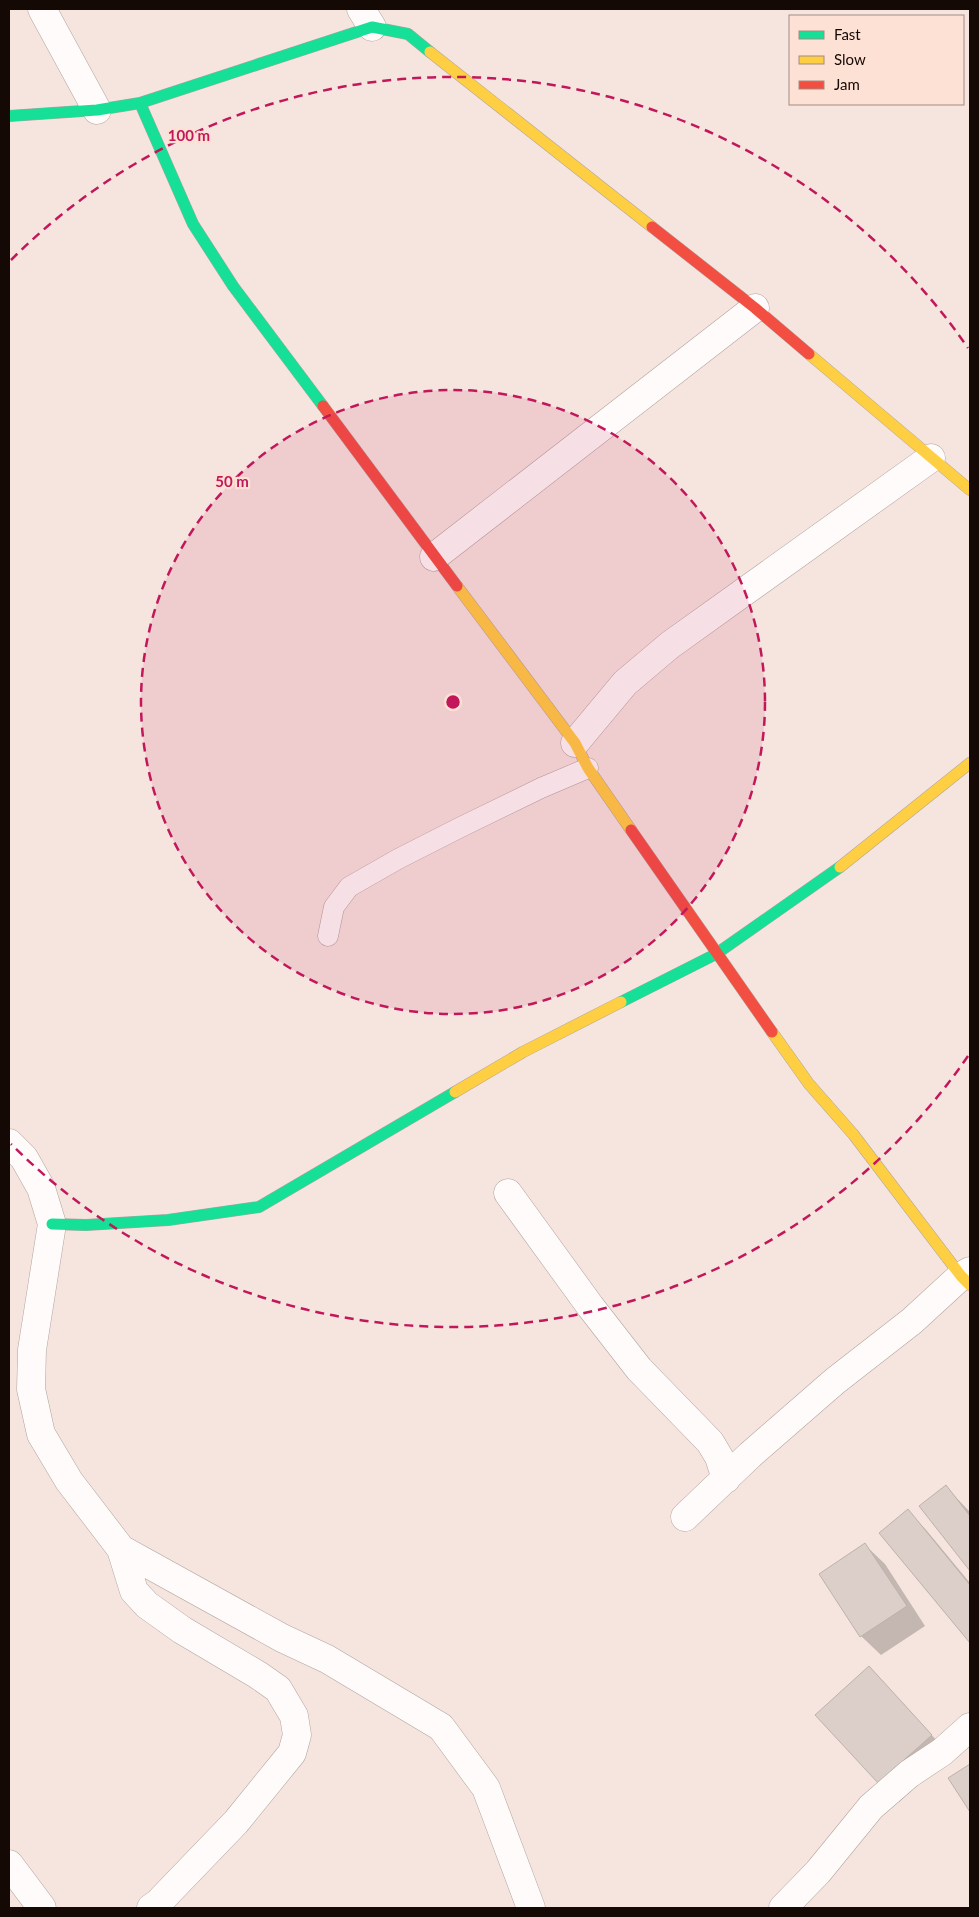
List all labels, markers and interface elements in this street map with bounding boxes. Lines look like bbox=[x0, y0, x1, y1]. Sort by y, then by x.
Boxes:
legend bbox=[789, 15, 964, 105]
text: Fast bbox=[834, 25, 861, 43]
text: Slow bbox=[834, 50, 866, 68]
text: Jam bbox=[834, 75, 860, 93]
text: 100 m bbox=[168, 126, 210, 144]
text: 50 m bbox=[215, 472, 249, 490]
centre of rings bbox=[444, 693, 462, 711]

